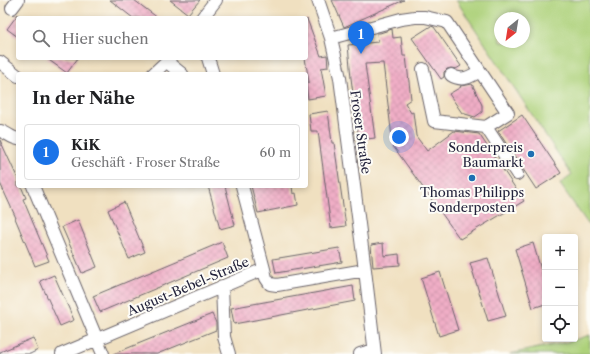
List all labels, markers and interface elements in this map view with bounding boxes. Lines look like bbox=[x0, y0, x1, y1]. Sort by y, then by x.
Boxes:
north arrow bbox=[494, 12, 530, 48]
search box bbox=[16, 16, 308, 60]
pin: 1 bbox=[348, 21, 374, 54]
icon: search bbox=[30, 27, 52, 49]
text: Hier suchen bbox=[62, 29, 149, 48]
text: In der Nähe bbox=[32, 88, 135, 108]
street label: Froser Straße bbox=[347, 89, 375, 175]
your location bbox=[389, 127, 409, 147]
text: KiK bbox=[71, 135, 100, 154]
place label: Sonderpreis Baumarkt bbox=[448, 139, 523, 170]
text: 1 bbox=[43, 144, 49, 160]
text: 60 m bbox=[260, 144, 291, 160]
marker: Sonderpreis Baumarkt bbox=[526, 149, 536, 159]
text: Geschäft · Froser Straße bbox=[71, 154, 220, 170]
marker: Thomas Philipps Sonderposten bbox=[467, 173, 477, 183]
place label: Thomas Philipps Sonderposten bbox=[420, 184, 524, 215]
map controls bbox=[542, 234, 578, 342]
button: + bbox=[542, 234, 578, 270]
street label: August-Bebel-Straße bbox=[124, 253, 251, 319]
button: − bbox=[542, 270, 578, 306]
button: locate bbox=[542, 306, 578, 342]

